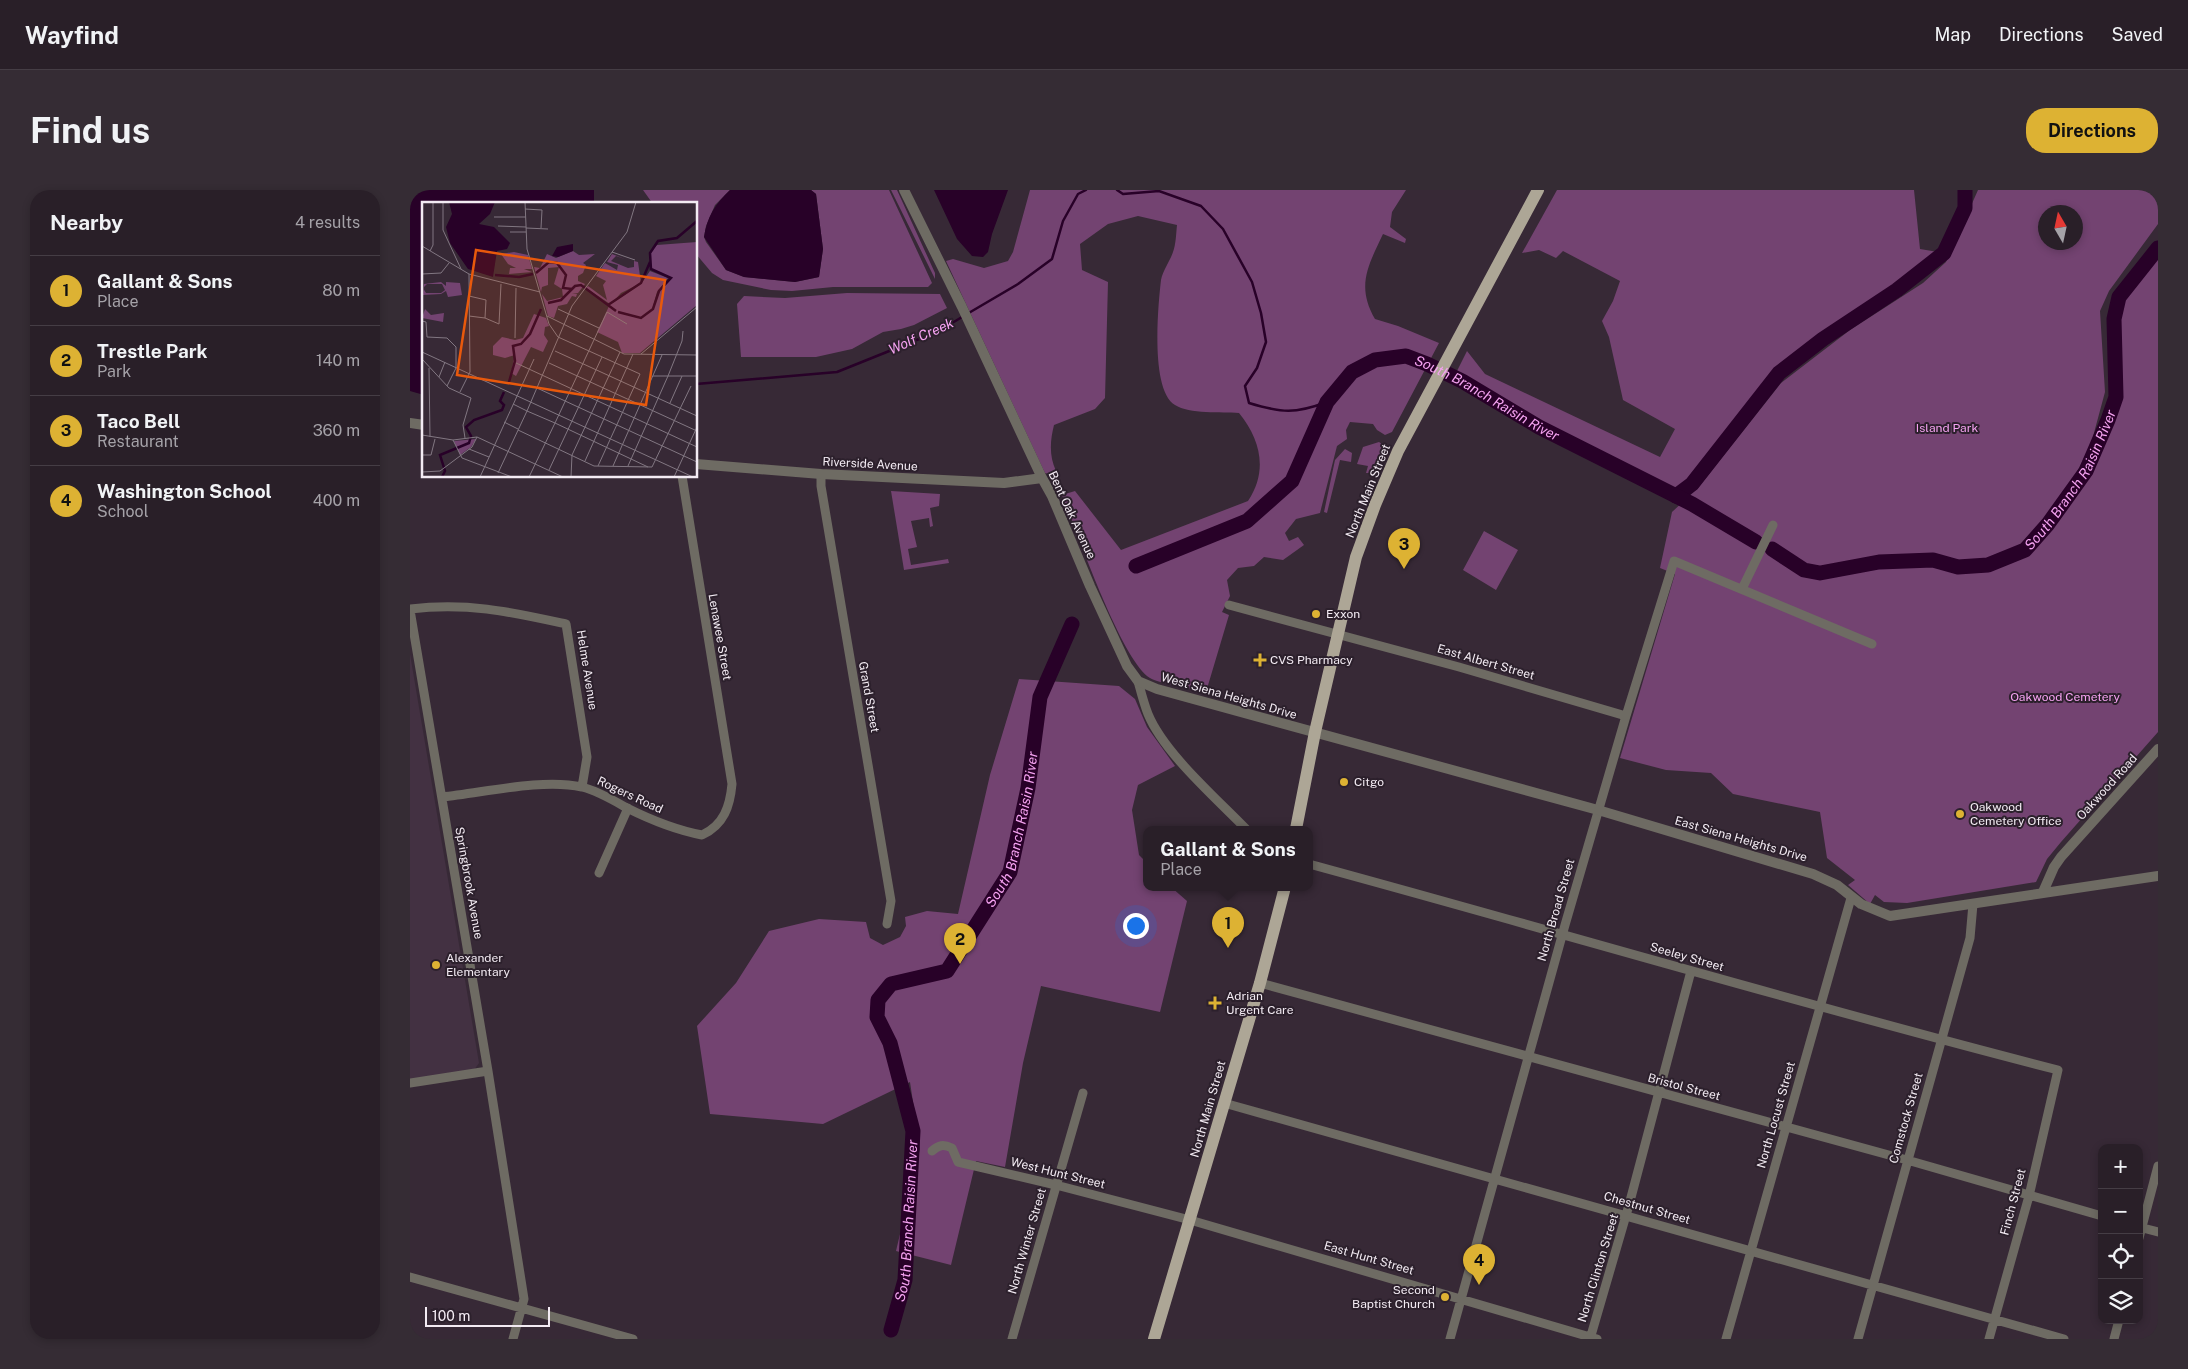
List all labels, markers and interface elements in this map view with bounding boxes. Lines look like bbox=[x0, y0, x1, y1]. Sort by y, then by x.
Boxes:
text: Wayfind bbox=[25, 21, 119, 49]
text: Map bbox=[1934, 24, 1971, 45]
text: Directions bbox=[1999, 24, 2084, 45]
text: Saved bbox=[2112, 24, 2163, 45]
button: Directions bbox=[2026, 108, 2158, 153]
text: Find us bbox=[30, 110, 150, 151]
inset map bbox=[422, 202, 698, 478]
north arrow bbox=[2038, 205, 2083, 250]
text: Nearby bbox=[50, 210, 123, 235]
text: 4 results bbox=[295, 213, 360, 232]
text: Gallant & Sons bbox=[97, 270, 233, 292]
text: 1 bbox=[63, 281, 69, 300]
text: 80 m bbox=[322, 281, 360, 300]
text: Place bbox=[97, 292, 139, 311]
water label: Wolf Creek bbox=[886, 314, 956, 357]
text: Trestle Park bbox=[97, 340, 208, 362]
text: 2 bbox=[61, 351, 71, 370]
text: 140 m bbox=[316, 351, 360, 370]
water label: South Branch Raisin River bbox=[1413, 352, 1563, 444]
text: Park bbox=[97, 362, 131, 381]
water label: South Branch Raisin River bbox=[2021, 407, 2119, 553]
text: Taco Bell bbox=[97, 410, 180, 432]
text: 3 bbox=[61, 421, 71, 440]
text: 360 m bbox=[313, 421, 360, 440]
park label: Island Park bbox=[1916, 421, 1978, 435]
text: Restaurant bbox=[97, 432, 179, 451]
street label: North Main Street bbox=[1343, 442, 1393, 540]
street label: Riverside Avenue bbox=[822, 455, 918, 473]
street label: Bent Oak Avenue bbox=[1046, 469, 1099, 561]
text: Washington School bbox=[97, 480, 272, 502]
text: 4 bbox=[61, 491, 71, 510]
text: 400 m bbox=[313, 491, 360, 510]
text: School bbox=[97, 502, 148, 521]
pin: 3 bbox=[1388, 528, 1420, 569]
street label: Lenawee Street bbox=[706, 593, 735, 682]
place label: Exxon bbox=[1326, 607, 1360, 621]
marker: Exxon bbox=[1310, 608, 1322, 620]
street label: Helme Avenue bbox=[574, 629, 600, 711]
street label: East Albert Street bbox=[1436, 641, 1537, 683]
place label: CVS Pharmacy bbox=[1270, 653, 1353, 667]
marker: CVS Pharmacy bbox=[1254, 654, 1266, 666]
street label: Grand Street bbox=[856, 660, 882, 734]
street label: West Siena Heights Drive bbox=[1159, 670, 1299, 722]
park label: Oakwood Cemetery bbox=[2010, 690, 2120, 704]
water label: South Branch Raisin River bbox=[982, 750, 1041, 910]
street label: Oakwood Road bbox=[2074, 751, 2140, 823]
street label: Rogers Road bbox=[595, 774, 665, 816]
place label: Citgo bbox=[1354, 775, 1384, 789]
marker: Citgo bbox=[1338, 776, 1350, 788]
place label: Oakwood Cemetery Office bbox=[1970, 800, 2062, 828]
marker: Oakwood Cemetery Office bbox=[1954, 808, 1966, 820]
street label: East Siena Heights Drive bbox=[1673, 813, 1809, 865]
street label: Springbrook Avenue bbox=[452, 826, 486, 940]
popup bbox=[1143, 826, 1313, 891]
text: Gallant & Sons bbox=[1160, 838, 1296, 860]
street label: North Broad Street bbox=[1535, 857, 1577, 963]
text: Place bbox=[1160, 860, 1202, 879]
pin: 1 bbox=[1212, 907, 1244, 948]
your location bbox=[1123, 913, 1149, 939]
pin: 2 bbox=[944, 923, 976, 964]
street label: Seeley Street bbox=[1649, 940, 1726, 974]
place label: Alexander Elementary bbox=[446, 951, 510, 979]
marker: Alexander Elementary bbox=[430, 959, 442, 971]
place label: Adrian Urgent Care bbox=[1226, 989, 1294, 1017]
marker: Adrian Urgent Care bbox=[1208, 996, 1222, 1010]
street label: North Main Street bbox=[1187, 1059, 1229, 1159]
street label: North Locust Street bbox=[1754, 1060, 1798, 1170]
street label: Bristol Street bbox=[1646, 1071, 1722, 1103]
street label: Comstock Street bbox=[1886, 1071, 1926, 1165]
water label: South Branch Raisin River bbox=[891, 1139, 921, 1304]
map controls bbox=[2098, 1144, 2143, 1324]
button: + bbox=[2098, 1144, 2143, 1189]
street label: West Hunt Street bbox=[1009, 1155, 1107, 1192]
street label: Finch Street bbox=[1997, 1167, 2029, 1237]
street label: North Winter Street bbox=[1005, 1186, 1049, 1296]
street label: Chestnut Street bbox=[1602, 1189, 1692, 1227]
button: − bbox=[2098, 1189, 2143, 1234]
street label: North Clinton Street bbox=[1575, 1212, 1621, 1324]
button: locate bbox=[2098, 1234, 2143, 1279]
street label: East Hunt Street bbox=[1322, 1238, 1416, 1278]
pin: 4 bbox=[1463, 1244, 1495, 1285]
button: layers bbox=[2098, 1279, 2143, 1324]
place label: Second Baptist Church bbox=[1352, 1283, 1435, 1311]
marker: Second Baptist Church bbox=[1439, 1291, 1451, 1303]
scale bar bbox=[425, 1304, 550, 1327]
text: 100 m bbox=[432, 1308, 470, 1324]

